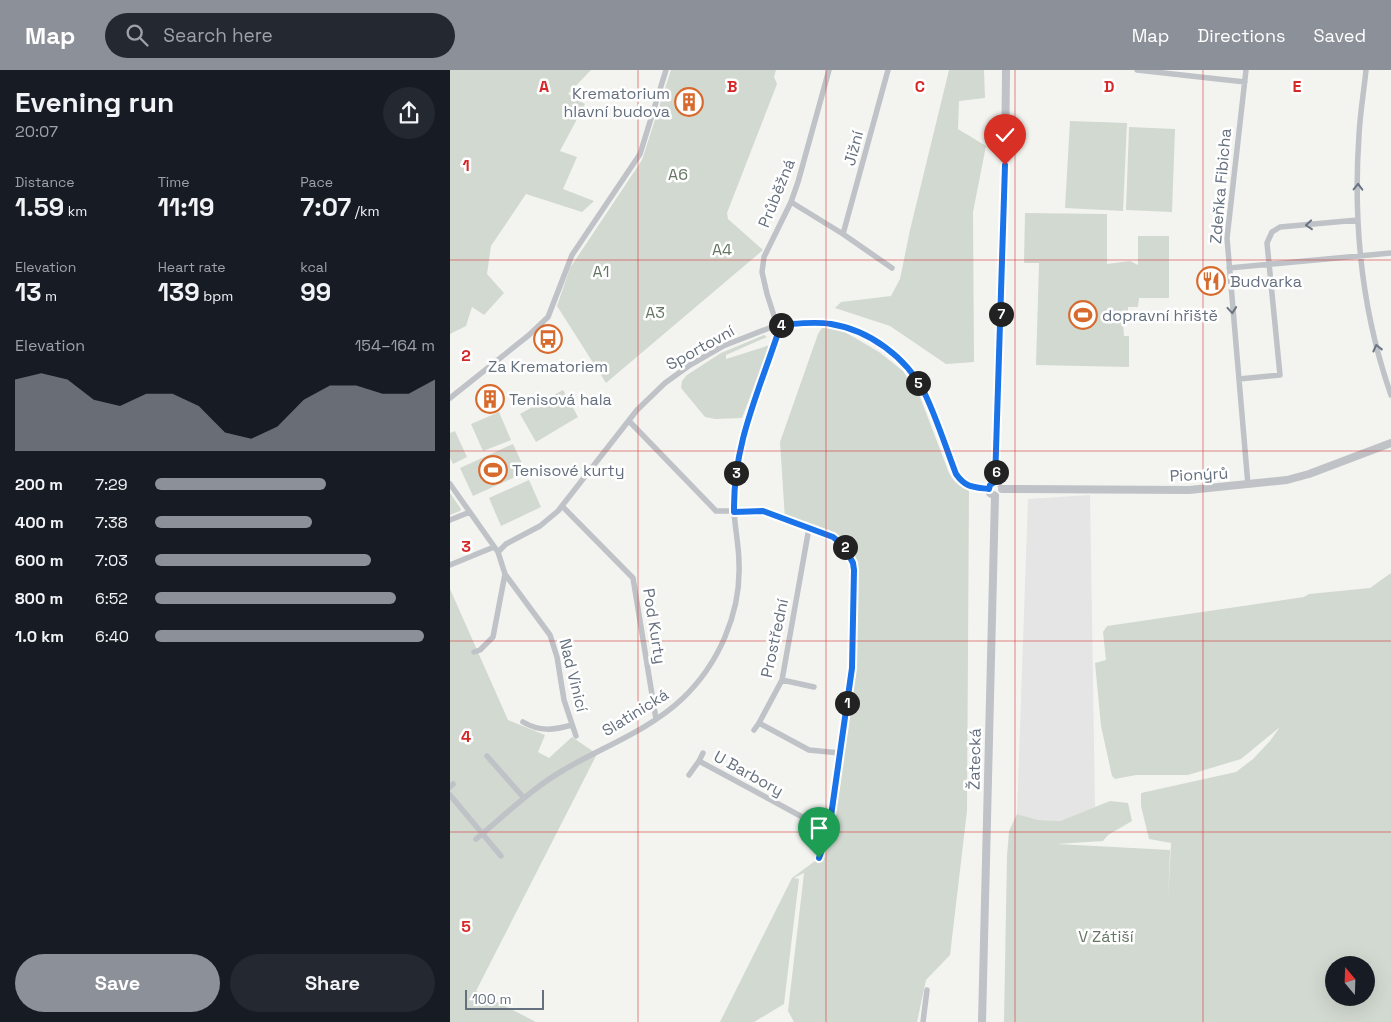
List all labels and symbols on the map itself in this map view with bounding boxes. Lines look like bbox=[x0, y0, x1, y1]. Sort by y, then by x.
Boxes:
text: A bbox=[539, 76, 549, 97]
text: B bbox=[727, 76, 737, 97]
text: C bbox=[915, 76, 925, 97]
text: D bbox=[1104, 76, 1114, 97]
text: E bbox=[1293, 76, 1302, 97]
place label: Krematorium hlavní budova bbox=[563, 83, 670, 122]
building icon: Krematorium hlavní budova bbox=[674, 87, 704, 117]
pin bbox=[984, 114, 1026, 165]
street label: Jižní bbox=[839, 128, 868, 168]
street label: Zdeňka Fibicha bbox=[1205, 128, 1236, 245]
text: 1 bbox=[462, 155, 470, 176]
street label: Průběžná bbox=[753, 156, 800, 231]
park label: A6 bbox=[668, 164, 688, 185]
one-way arrow bbox=[1353, 183, 1363, 191]
one-way arrow bbox=[1305, 219, 1313, 230]
park label: A4 bbox=[712, 239, 732, 260]
park label: A1 bbox=[593, 261, 609, 282]
restaurant icon: Budvarka bbox=[1196, 266, 1226, 296]
place label: Budvarka bbox=[1230, 271, 1302, 292]
sports icon: dopravní hřiště bbox=[1068, 300, 1098, 330]
park label: A3 bbox=[645, 302, 665, 323]
pin: 7 bbox=[988, 302, 1014, 326]
place label: dopravní hřiště bbox=[1102, 305, 1218, 326]
one-way arrow bbox=[1227, 306, 1238, 314]
pin: 4 bbox=[768, 312, 794, 338]
street label: Sportovní bbox=[662, 320, 738, 375]
bus stop icon: Za Krematoriem bbox=[533, 324, 563, 354]
one-way arrow bbox=[1372, 344, 1383, 353]
text: 2 bbox=[461, 345, 471, 366]
place label: Za Krematoriem bbox=[488, 356, 608, 377]
pin: 5 bbox=[906, 370, 930, 396]
building icon: Tenisová hala bbox=[475, 384, 505, 414]
place label: Tenisová hala bbox=[509, 389, 612, 410]
sports icon: Tenisové kurty bbox=[478, 455, 508, 485]
place label: Tenisové kurty bbox=[512, 460, 624, 481]
pin: 3 bbox=[724, 460, 748, 486]
pin: 6 bbox=[984, 460, 1008, 484]
street label: Pionýrů bbox=[1169, 462, 1229, 487]
pin: 2 bbox=[832, 534, 858, 560]
text: 3 bbox=[461, 536, 471, 557]
street label: Pod Kurty bbox=[638, 587, 671, 665]
street label: Prostřední bbox=[756, 597, 793, 679]
street label: Nad Vinicí bbox=[554, 636, 593, 714]
street label: Slatinická bbox=[598, 684, 672, 741]
pin: 1 bbox=[834, 690, 860, 716]
text: 4 bbox=[461, 726, 471, 747]
street label: Žatecká bbox=[963, 728, 986, 790]
street label: U Barbory bbox=[710, 746, 787, 801]
pin bbox=[798, 807, 840, 858]
text: 5 bbox=[461, 916, 471, 937]
park label: V Zátiší bbox=[1078, 926, 1134, 947]
north arrow bbox=[1325, 956, 1375, 1006]
scale bar bbox=[465, 987, 544, 1010]

